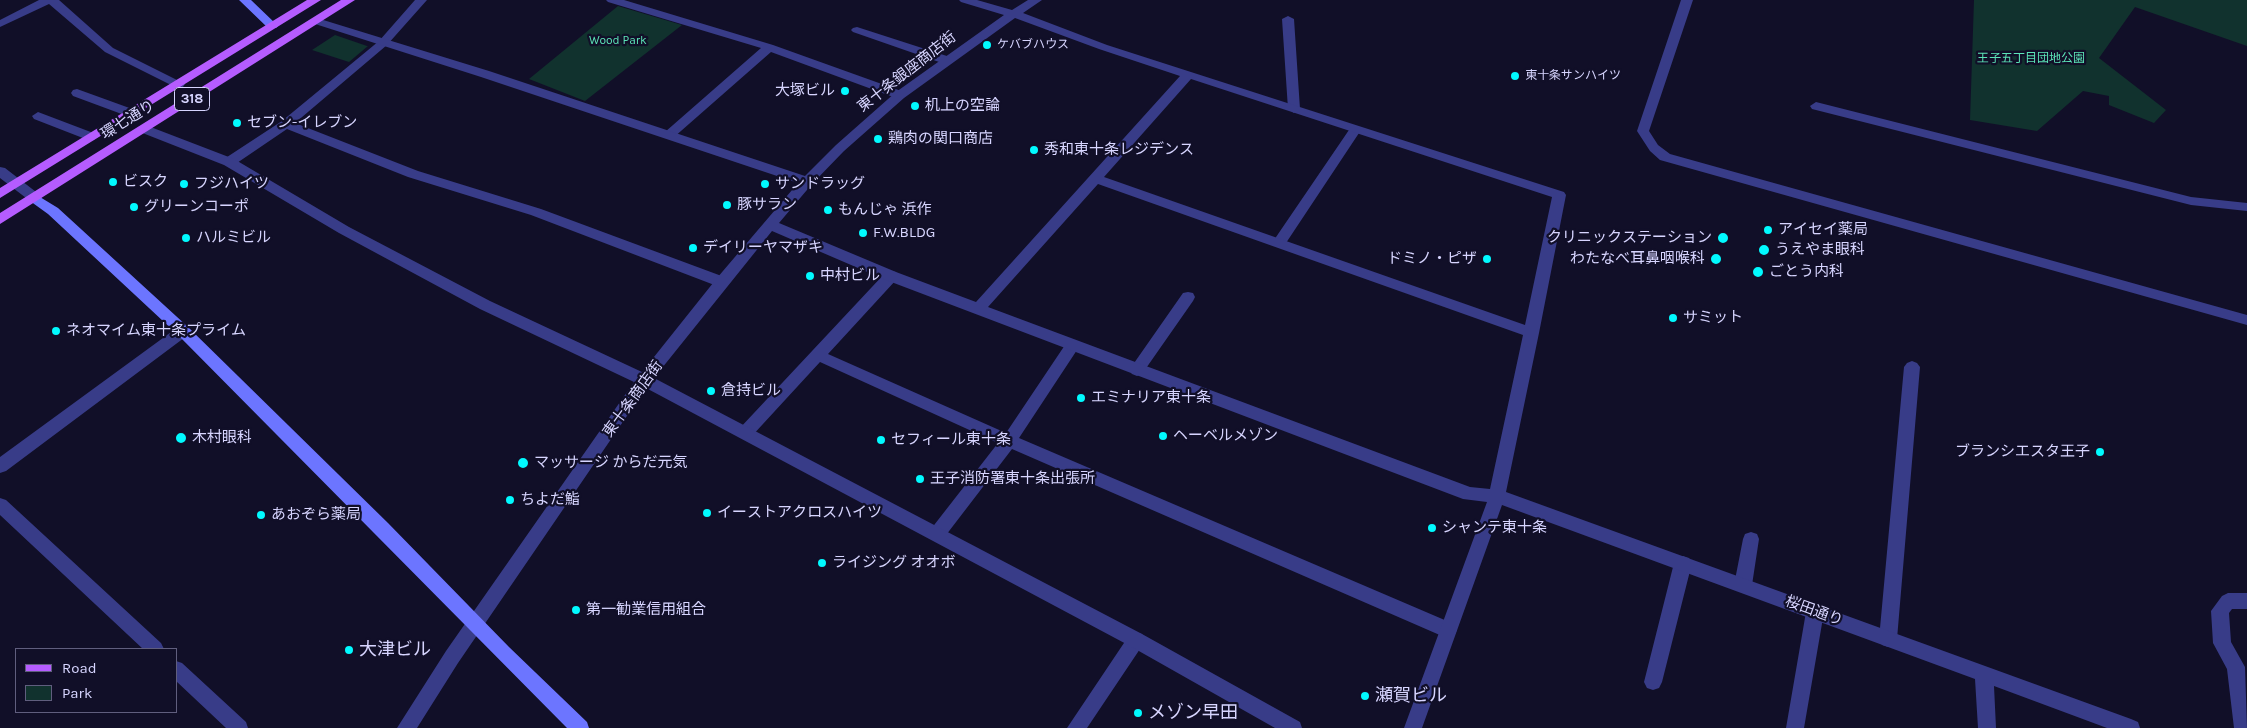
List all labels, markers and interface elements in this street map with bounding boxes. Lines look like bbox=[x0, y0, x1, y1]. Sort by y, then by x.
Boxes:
street label: 東十条銀座商店街 bbox=[854, 28, 960, 116]
park label: Wood Park bbox=[589, 34, 647, 48]
place label: ケバブハウス bbox=[997, 38, 1069, 52]
marker: ケバブハウス bbox=[981, 39, 993, 51]
park label: 王子五丁目団地公園 bbox=[1977, 52, 2085, 66]
place label: 東十条サンハイツ bbox=[1525, 69, 1621, 83]
marker: 東十条サンハイツ bbox=[1509, 70, 1521, 82]
place label: 大塚ビル bbox=[775, 82, 835, 100]
marker: 大塚ビル bbox=[839, 85, 851, 97]
road number: 318 bbox=[174, 88, 210, 110]
street label: 環七通り bbox=[98, 96, 158, 144]
place label: 机上の空論 bbox=[925, 97, 1000, 115]
marker: 机上の空論 bbox=[909, 100, 921, 112]
place label: セブン-イレブン bbox=[247, 114, 357, 132]
marker: セブン-イレブン bbox=[231, 117, 243, 129]
place label: 鶏肉の関口商店 bbox=[888, 130, 993, 148]
marker: 鶏肉の関口商店 bbox=[872, 133, 884, 145]
place label: 秀和東十条レジデンス bbox=[1044, 141, 1194, 159]
marker: 秀和東十条レジデンス bbox=[1028, 144, 1040, 156]
place label: ビスク bbox=[123, 173, 168, 191]
place label: フジハイツ bbox=[194, 175, 269, 193]
place label: サンドラッグ bbox=[775, 175, 865, 193]
marker: ビスク bbox=[107, 176, 119, 188]
marker: フジハイツ bbox=[178, 178, 190, 190]
marker: サンドラッグ bbox=[759, 178, 771, 190]
place label: 豚サラン bbox=[737, 196, 797, 214]
place label: グリーンコーポ bbox=[144, 198, 249, 216]
marker: 豚サラン bbox=[721, 199, 733, 211]
marker: グリーンコーポ bbox=[128, 201, 140, 213]
place label: もんじゃ 浜作 bbox=[838, 201, 932, 219]
marker: もんじゃ 浜作 bbox=[822, 204, 834, 216]
place label: アイセイ薬局 bbox=[1778, 221, 1868, 239]
place label: F.W.BLDG bbox=[873, 224, 936, 242]
marker: アイセイ薬局 bbox=[1762, 224, 1774, 236]
marker: F.W.BLDG bbox=[857, 227, 869, 239]
place label: ハルミビル bbox=[196, 229, 271, 247]
place label: クリニックステーション bbox=[1547, 229, 1712, 247]
marker: クリニックステーション bbox=[1716, 231, 1730, 245]
marker: ハルミビル bbox=[180, 232, 192, 244]
place label: デイリーヤマザキ bbox=[703, 239, 823, 257]
place label: うえやま眼科 bbox=[1775, 241, 1865, 259]
marker: デイリーヤマザキ bbox=[687, 242, 699, 254]
marker: うえやま眼科 bbox=[1757, 243, 1771, 257]
place label: ドミノ・ピザ bbox=[1387, 250, 1477, 268]
place label: わたなべ耳鼻咽喉科 bbox=[1570, 250, 1705, 268]
marker: わたなべ耳鼻咽喉科 bbox=[1709, 252, 1723, 266]
marker: ドミノ・ピザ bbox=[1481, 253, 1493, 265]
place label: ごとう内科 bbox=[1769, 263, 1844, 281]
marker: ごとう内科 bbox=[1751, 265, 1765, 279]
place label: 中村ビル bbox=[820, 267, 880, 285]
marker: 中村ビル bbox=[804, 270, 816, 282]
place label: サミット bbox=[1683, 309, 1743, 327]
marker: サミット bbox=[1667, 312, 1679, 324]
place label: ネオマイム東十条プライム bbox=[66, 322, 246, 340]
marker: ネオマイム東十条プライム bbox=[50, 325, 62, 337]
street label: 東十条商店街 bbox=[599, 357, 667, 441]
place label: 倉持ビル bbox=[721, 382, 781, 400]
marker: 倉持ビル bbox=[705, 385, 717, 397]
place label: エミナリア東十条 bbox=[1091, 389, 1211, 407]
marker: エミナリア東十条 bbox=[1075, 392, 1087, 404]
place label: ヘーベルメゾン bbox=[1173, 427, 1278, 445]
place label: 木村眼科 bbox=[192, 429, 252, 447]
marker: ヘーベルメゾン bbox=[1157, 430, 1169, 442]
marker: 木村眼科 bbox=[174, 431, 188, 445]
place label: セフィール東十条 bbox=[891, 431, 1011, 449]
marker: セフィール東十条 bbox=[875, 434, 887, 446]
place label: ブランシエスタ王子 bbox=[1955, 443, 2090, 461]
marker: ブランシエスタ王子 bbox=[2094, 446, 2106, 458]
place label: マッサージ からだ元気 bbox=[534, 454, 688, 472]
marker: マッサージ からだ元気 bbox=[516, 456, 530, 470]
place label: 王子消防署東十条出張所 bbox=[930, 470, 1095, 488]
marker: 王子消防署東十条出張所 bbox=[914, 473, 926, 485]
place label: ちよだ鮨 bbox=[520, 491, 580, 509]
marker: ちよだ鮨 bbox=[504, 494, 516, 506]
place label: イーストアクロスハイツ bbox=[717, 504, 882, 522]
place label: あおぞら薬局 bbox=[271, 506, 361, 524]
marker: イーストアクロスハイツ bbox=[701, 507, 713, 519]
marker: あおぞら薬局 bbox=[255, 509, 267, 521]
place label: シャンテ東十条 bbox=[1442, 519, 1547, 537]
marker: シャンテ東十条 bbox=[1426, 522, 1438, 534]
place label: ライジング オオボ bbox=[832, 554, 956, 572]
marker: ライジング オオボ bbox=[816, 557, 828, 569]
street label: 桜田通り bbox=[1783, 592, 1845, 630]
place label: 第一勧業信用組合 bbox=[586, 601, 706, 619]
marker: 第一勧業信用組合 bbox=[570, 604, 582, 616]
place label: 大津ビル bbox=[359, 639, 431, 661]
marker: 大津ビル bbox=[343, 644, 355, 656]
legend bbox=[15, 648, 178, 713]
text: Road bbox=[62, 659, 97, 677]
text: Park bbox=[62, 684, 92, 702]
place label: 瀬賀ビル bbox=[1375, 685, 1447, 707]
marker: 瀬賀ビル bbox=[1359, 690, 1371, 702]
place label: メゾン早田 bbox=[1148, 702, 1238, 724]
marker: メゾン早田 bbox=[1132, 707, 1144, 719]

